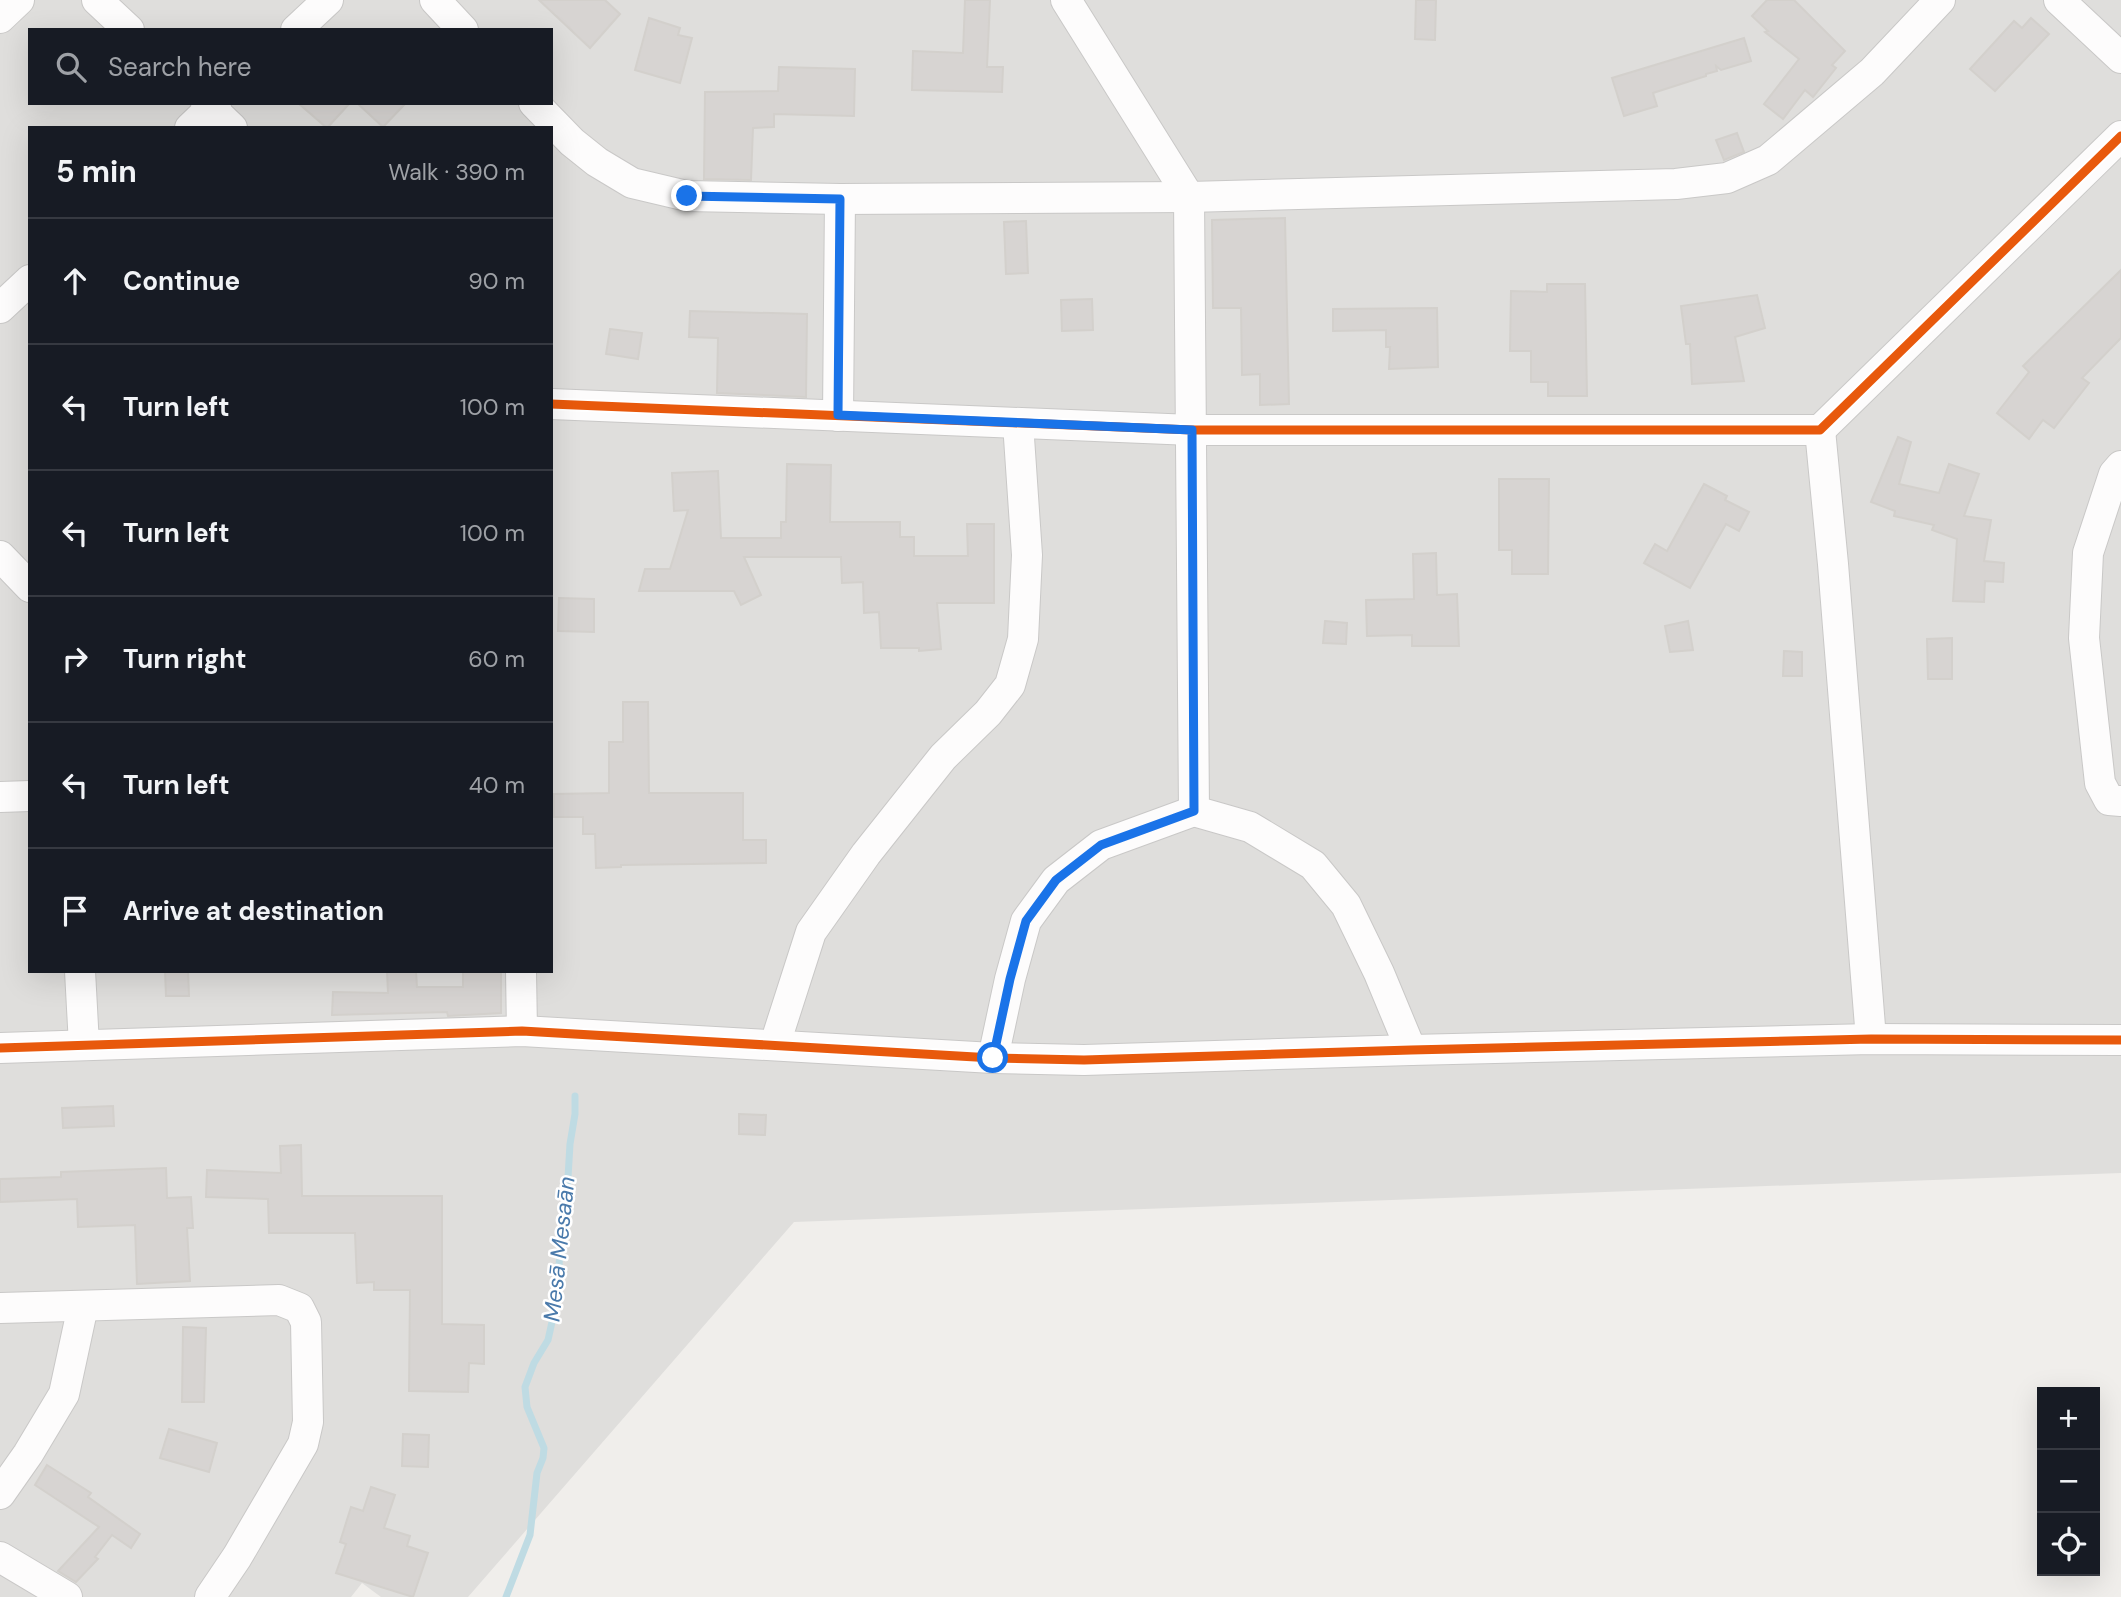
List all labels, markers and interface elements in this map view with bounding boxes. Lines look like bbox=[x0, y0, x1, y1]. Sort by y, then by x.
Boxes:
search box bbox=[28, 28, 553, 105]
icon: search bbox=[52, 48, 90, 86]
text: Search here bbox=[108, 50, 251, 84]
text: 5 min bbox=[56, 152, 137, 191]
text: Walk · 390 m bbox=[388, 157, 525, 187]
route end bbox=[671, 180, 702, 211]
icon: ahead bbox=[56, 262, 94, 300]
text: Continue bbox=[123, 264, 240, 298]
text: 90 m bbox=[468, 266, 525, 296]
icon: left bbox=[56, 388, 94, 426]
text: Turn left bbox=[123, 390, 230, 424]
text: 100 m bbox=[460, 392, 525, 422]
icon: left bbox=[56, 514, 94, 552]
text: Turn left bbox=[123, 516, 230, 550]
text: 100 m bbox=[460, 518, 525, 548]
icon: right bbox=[56, 640, 94, 678]
text: Turn right bbox=[123, 642, 247, 676]
text: 60 m bbox=[468, 644, 525, 674]
icon: left bbox=[56, 766, 94, 804]
text: Turn left bbox=[123, 768, 230, 802]
text: 40 m bbox=[469, 770, 525, 800]
icon: arrive bbox=[56, 892, 94, 930]
text: Arrive at destination bbox=[123, 894, 384, 928]
route start bbox=[977, 1042, 1008, 1073]
water label: Mesā Mesaān bbox=[536, 1175, 582, 1323]
map controls bbox=[2037, 1387, 2100, 1576]
button: + bbox=[2037, 1387, 2100, 1450]
button: − bbox=[2037, 1450, 2100, 1513]
button: locate bbox=[2037, 1513, 2100, 1576]

